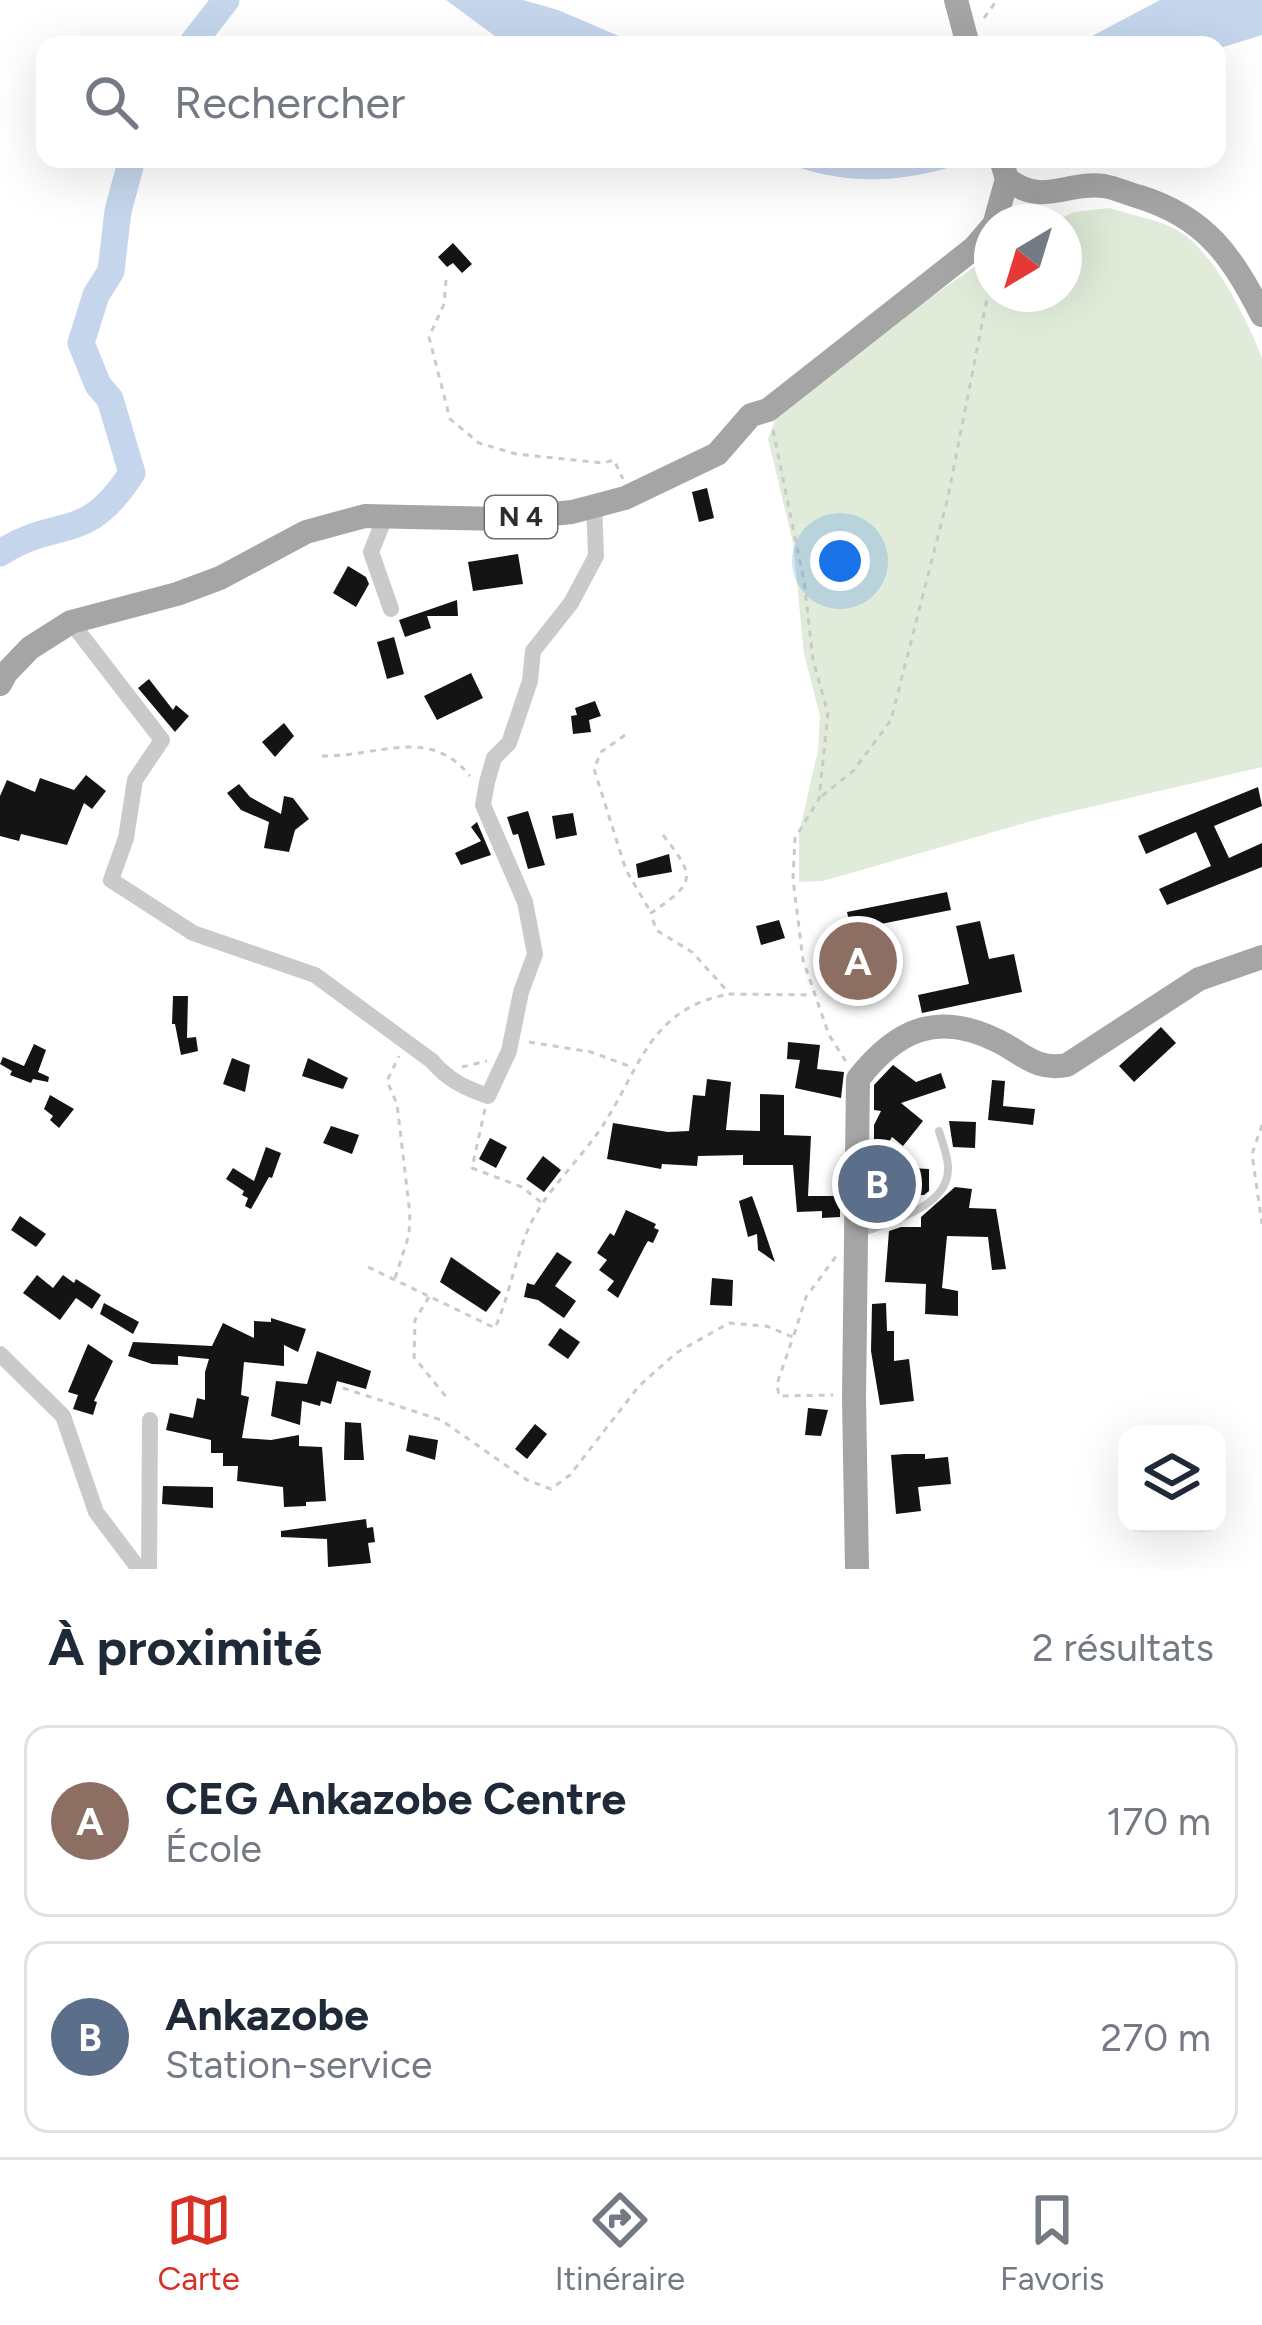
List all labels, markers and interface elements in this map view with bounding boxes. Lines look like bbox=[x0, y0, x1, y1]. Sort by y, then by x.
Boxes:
search box bbox=[36, 36, 1226, 168]
icon: search bbox=[78, 69, 144, 135]
text: Rechercher bbox=[174, 75, 405, 129]
north arrow bbox=[974, 204, 1082, 312]
road number: N 4 bbox=[485, 496, 557, 538]
your location bbox=[810, 531, 870, 591]
pin: A bbox=[819, 916, 897, 1006]
pin: B bbox=[838, 1139, 916, 1229]
map controls bbox=[1118, 1425, 1226, 1533]
button: layers bbox=[1118, 1425, 1226, 1533]
text: À proximité bbox=[48, 1617, 322, 1678]
text: 2 résultats bbox=[1032, 1624, 1214, 1671]
text: CEG Ankazobe Centre bbox=[165, 1771, 626, 1825]
text: A bbox=[76, 1798, 104, 1845]
text: 170 m bbox=[1106, 1798, 1211, 1845]
text: École bbox=[165, 1825, 262, 1872]
text: Ankazobe bbox=[165, 1987, 369, 2041]
text: B bbox=[78, 2014, 102, 2061]
text: 270 m bbox=[1100, 2014, 1211, 2061]
text: Station-service bbox=[165, 2041, 432, 2088]
tab: Carte bbox=[158, 2187, 240, 2298]
tab: Itinéraire bbox=[555, 2187, 685, 2298]
tab: Favoris bbox=[1000, 2187, 1104, 2298]

